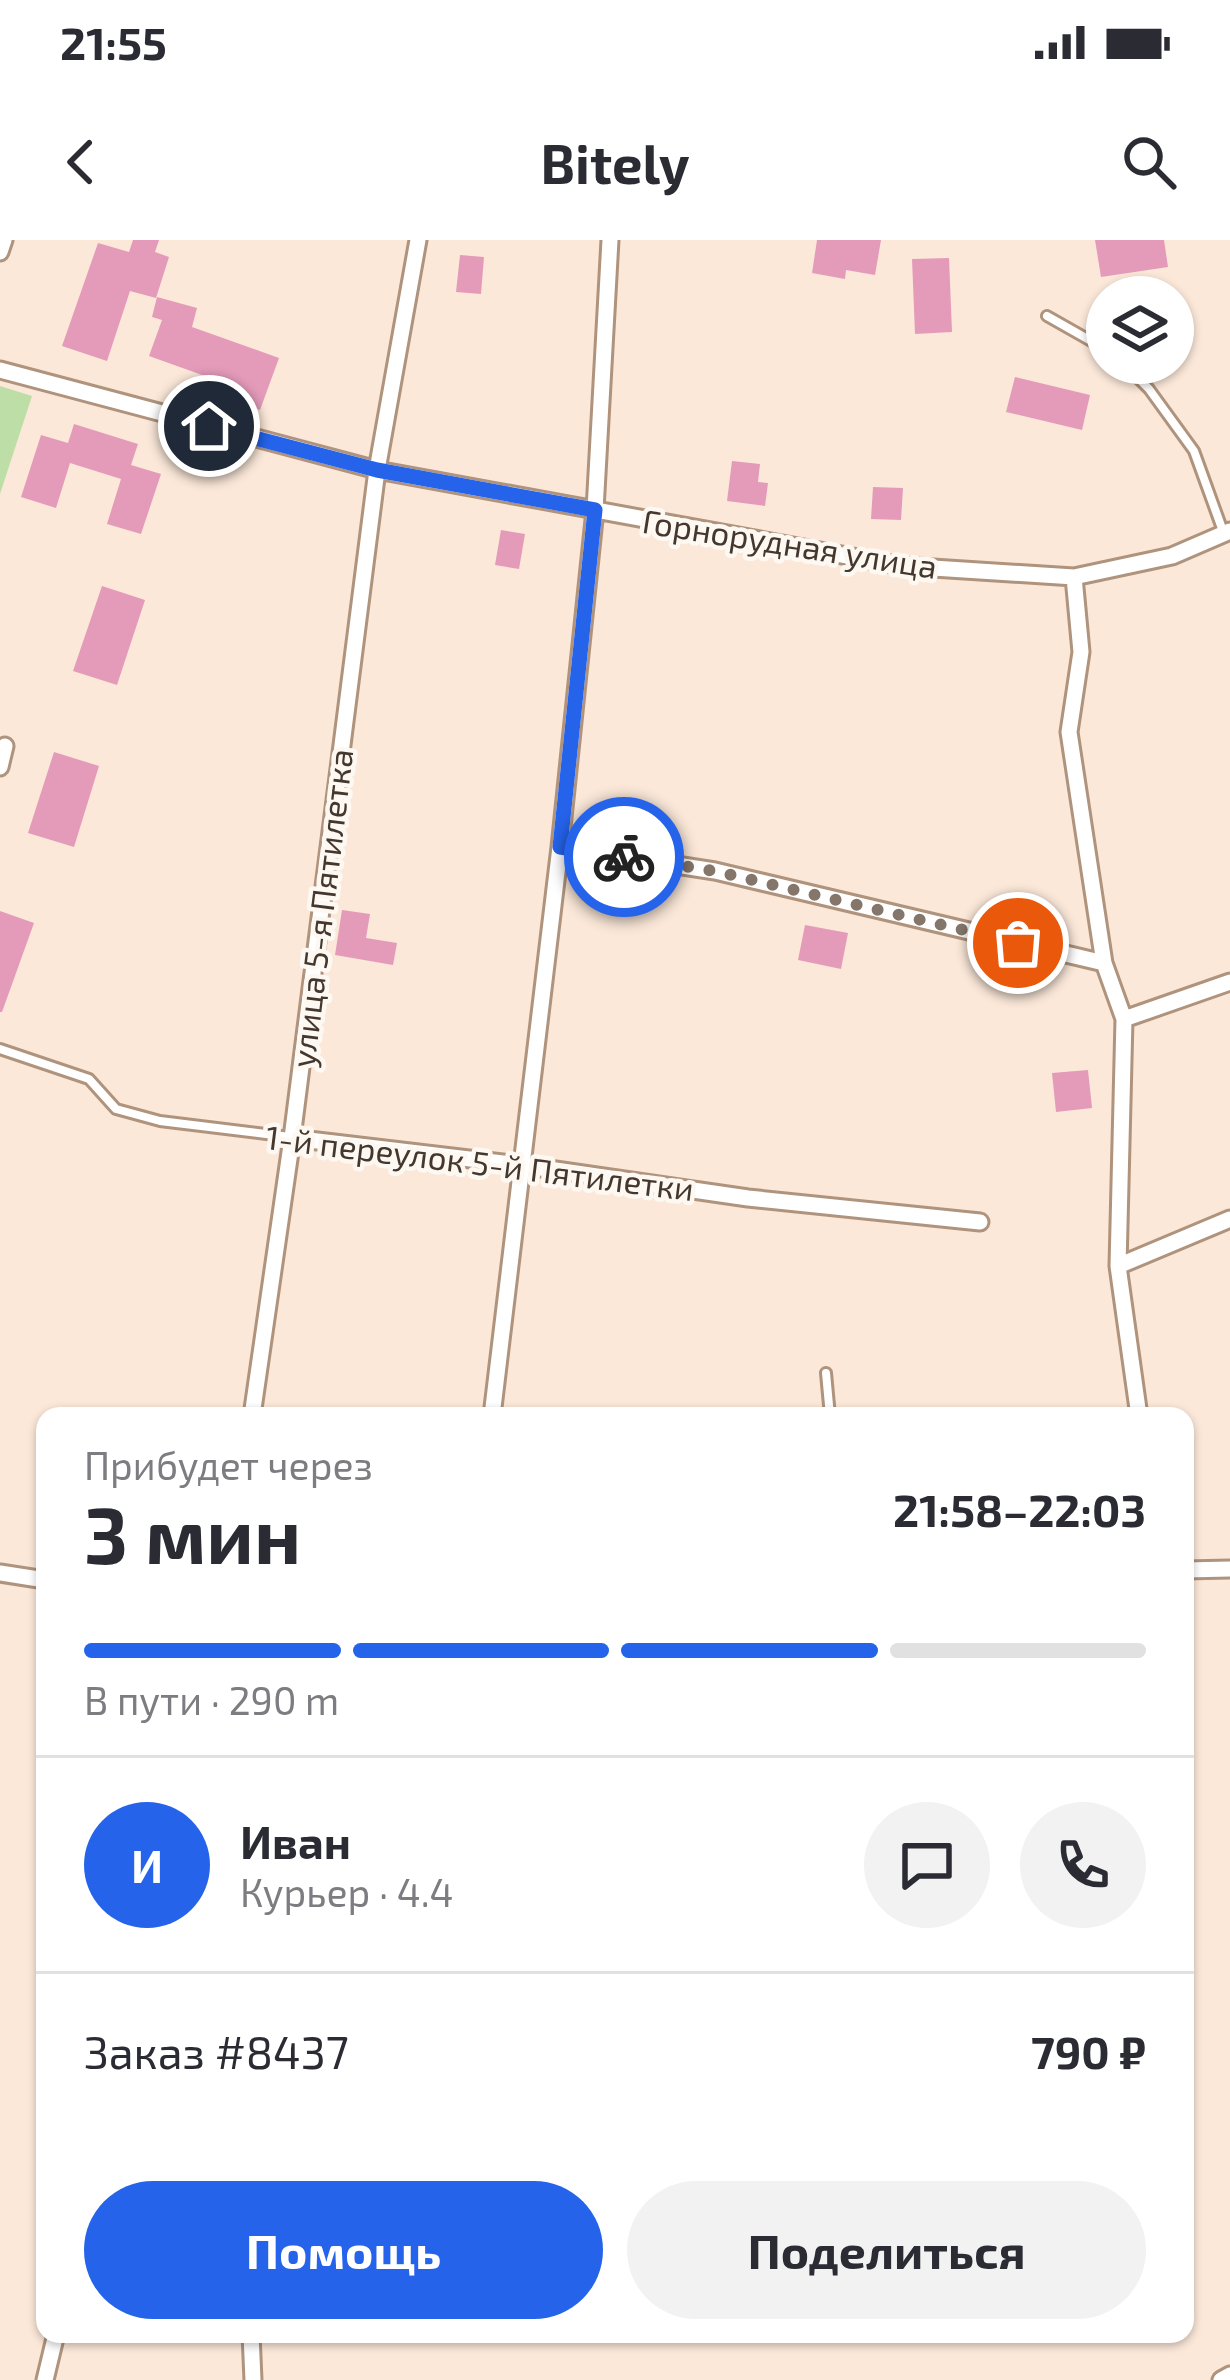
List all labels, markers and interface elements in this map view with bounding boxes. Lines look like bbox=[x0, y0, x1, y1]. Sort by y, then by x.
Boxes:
text: 21:55 bbox=[60, 15, 167, 69]
icon: back bbox=[48, 129, 114, 195]
icon: search bbox=[1116, 129, 1182, 195]
text: Bitely bbox=[541, 130, 690, 195]
map controls bbox=[1086, 276, 1194, 384]
button: layers bbox=[1086, 276, 1194, 384]
pin bbox=[158, 375, 260, 477]
icon: home bbox=[176, 393, 242, 459]
street label: Горнорудная улица bbox=[640, 500, 940, 587]
street label: улица 5-я Пятилетка bbox=[282, 746, 361, 1070]
courier bbox=[564, 797, 684, 917]
icon: bike bbox=[591, 824, 657, 890]
pin bbox=[967, 892, 1069, 994]
icon: bag bbox=[985, 910, 1051, 976]
street label: 1-й переулок 5-й Пятилетки bbox=[264, 1116, 696, 1209]
text: Прибудет через bbox=[84, 1441, 373, 1488]
text: 21:58–22:03 bbox=[893, 1482, 1146, 1536]
text: 3 мин bbox=[84, 1486, 301, 1580]
text: В пути · 290 m bbox=[84, 1676, 339, 1723]
button: chat bbox=[864, 1802, 990, 1928]
button: phone bbox=[1020, 1802, 1146, 1928]
text: Иван bbox=[240, 1814, 351, 1868]
text: И bbox=[131, 1838, 163, 1892]
text: Курьер · 4.4 bbox=[240, 1868, 453, 1915]
text: Заказ #8437 bbox=[84, 2024, 349, 2078]
text: 790 ₽ bbox=[1031, 2024, 1146, 2078]
button: Помощь bbox=[84, 2181, 603, 2319]
button: Поделиться bbox=[627, 2181, 1146, 2319]

